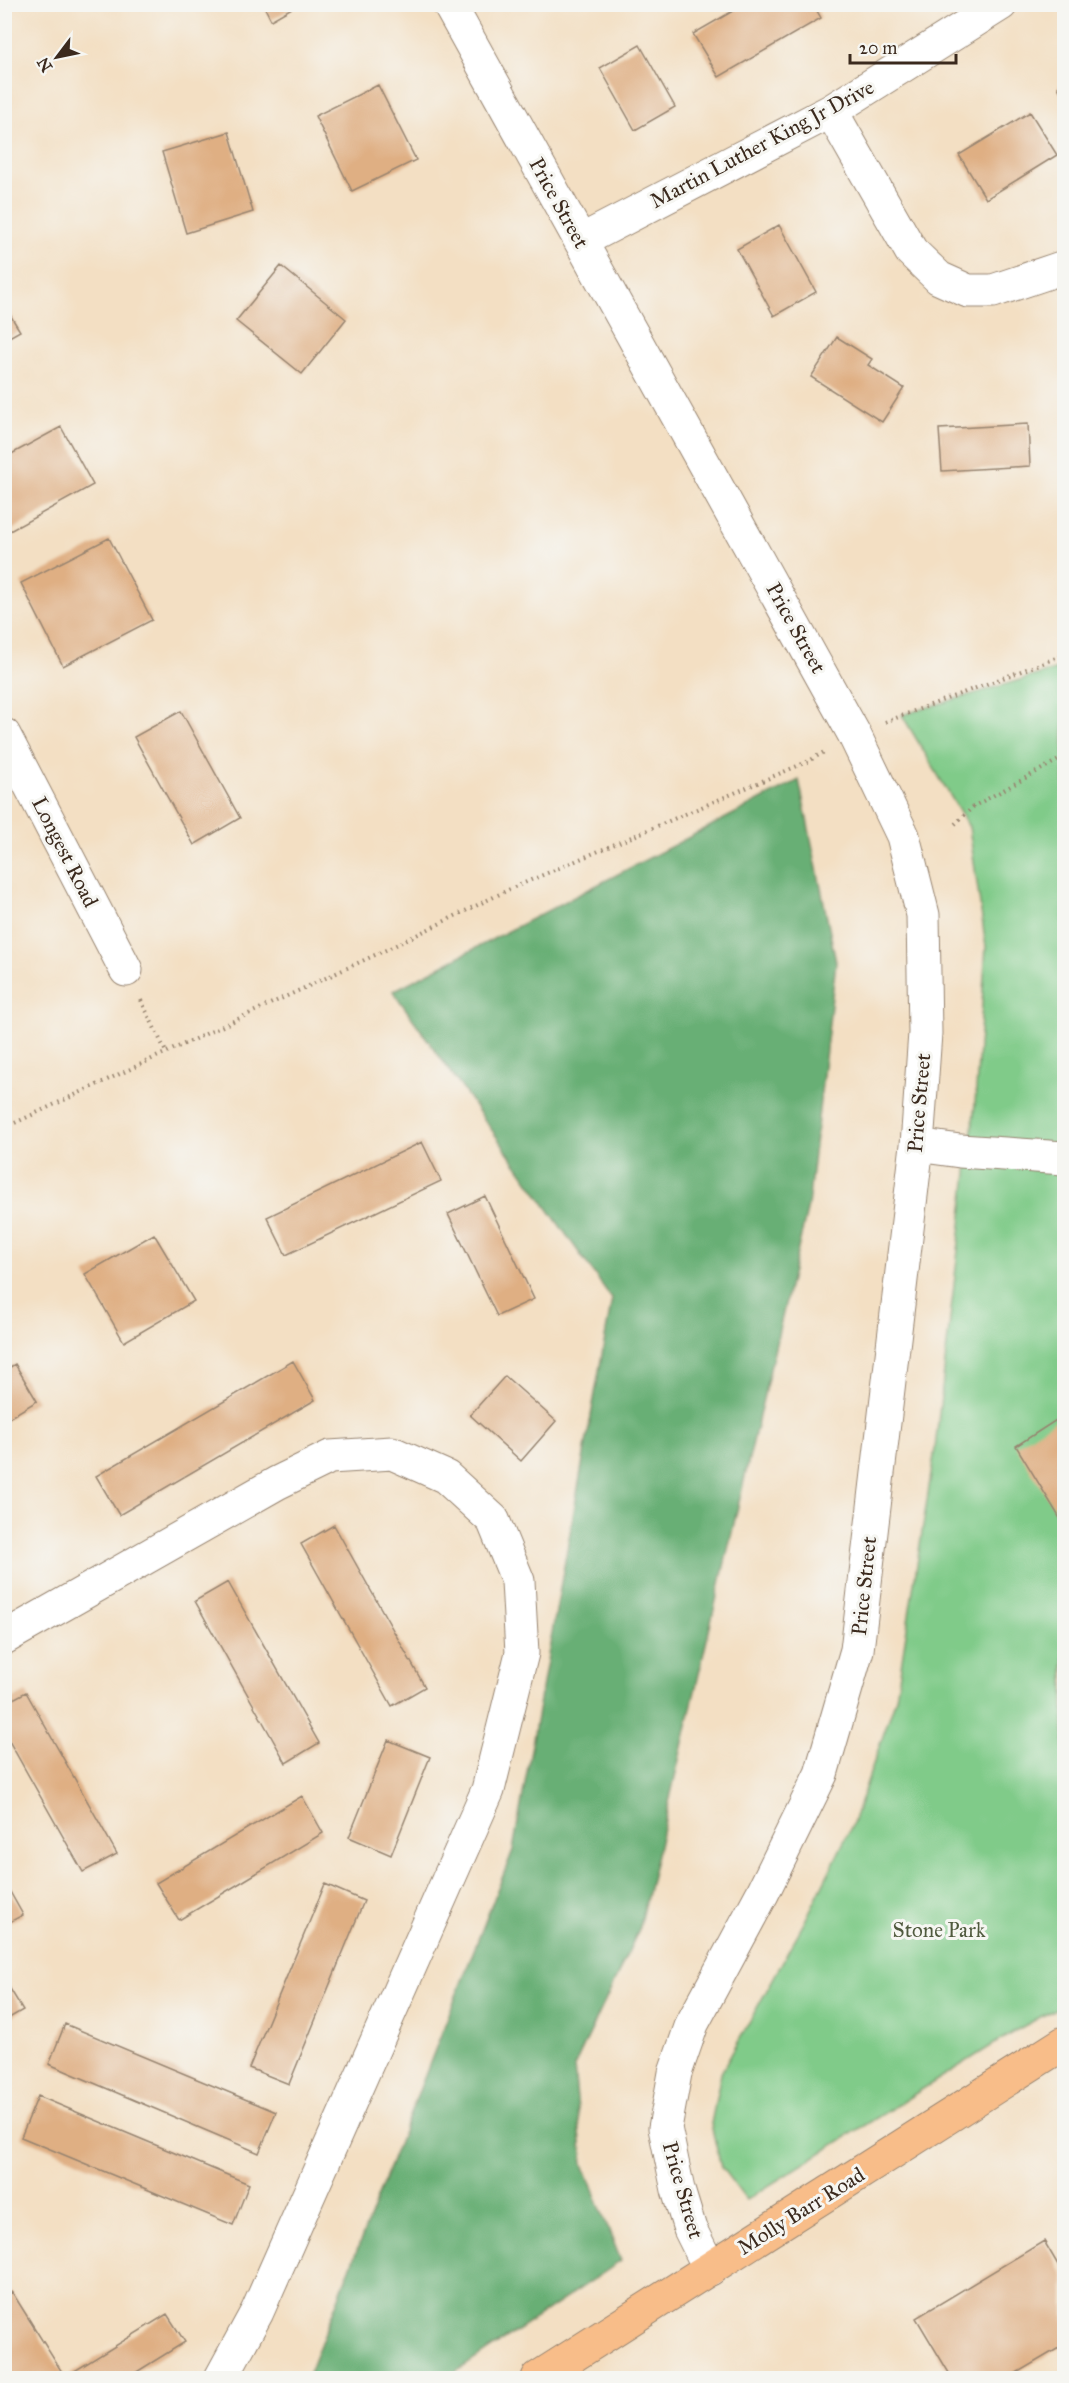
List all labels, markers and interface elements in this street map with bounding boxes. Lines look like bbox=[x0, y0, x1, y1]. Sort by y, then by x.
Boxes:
north arrow bbox=[27, 27, 87, 87]
scale bar bbox=[850, 27, 956, 65]
text: 20 m bbox=[859, 37, 897, 59]
text: N bbox=[33, 54, 56, 75]
street label: Martin Luther King Jr Drive bbox=[646, 74, 879, 214]
street label: Price Street bbox=[523, 153, 595, 253]
street label: Price Street bbox=[760, 578, 832, 678]
street label: Longest Road bbox=[26, 792, 104, 912]
street label: Price Street bbox=[902, 1052, 936, 1154]
street label: Price Street bbox=[846, 1534, 882, 1637]
park label: Stone Park bbox=[893, 1917, 986, 1943]
street label: Price Street bbox=[657, 2138, 709, 2242]
street label: Molly Barr Road bbox=[733, 2161, 870, 2261]

